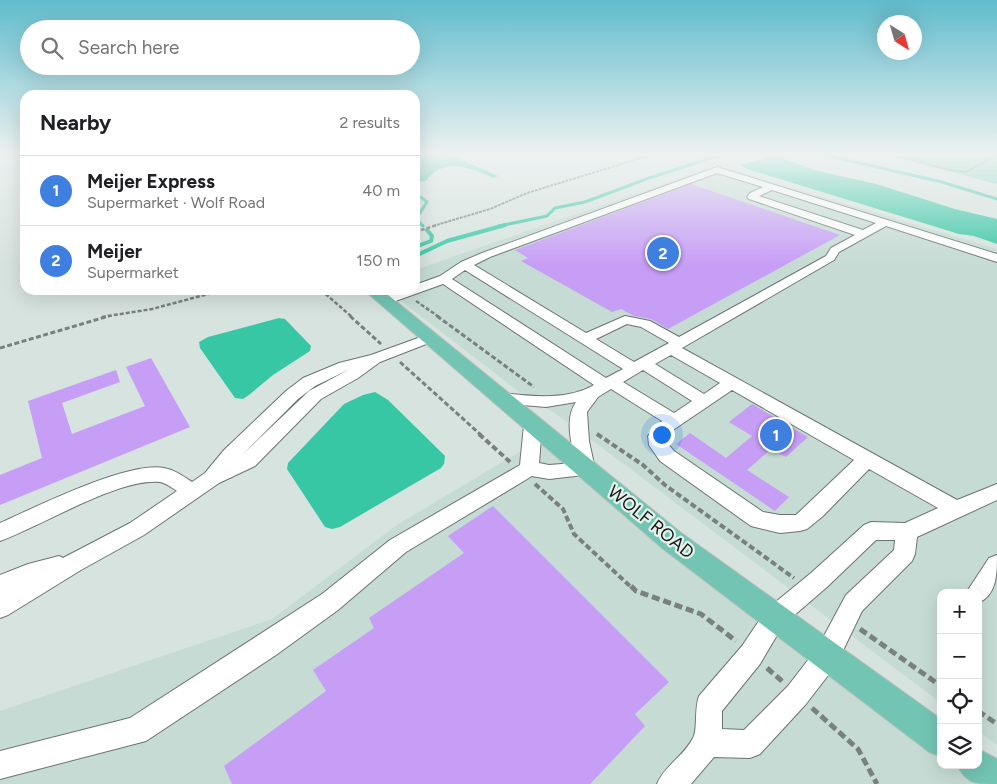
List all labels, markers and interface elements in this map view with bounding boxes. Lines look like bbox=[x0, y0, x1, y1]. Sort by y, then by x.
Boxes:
north arrow bbox=[877, 15, 922, 60]
search box bbox=[20, 20, 420, 75]
icon: search bbox=[38, 34, 66, 62]
text: Search here bbox=[78, 36, 180, 59]
text: Nearby bbox=[40, 110, 111, 135]
text: 2 results bbox=[340, 113, 400, 132]
text: Meijer Express bbox=[87, 170, 215, 193]
text: 1 bbox=[53, 181, 59, 200]
text: 40 m bbox=[362, 181, 400, 200]
text: Supermarket · Wolf Road bbox=[87, 193, 265, 212]
pin: 2 bbox=[647, 234, 679, 272]
text: Meijer bbox=[87, 240, 142, 263]
text: 2 bbox=[51, 251, 61, 270]
text: 150 m bbox=[356, 251, 400, 270]
text: Supermarket bbox=[87, 263, 179, 282]
pin: 1 bbox=[760, 416, 792, 454]
your location bbox=[649, 422, 675, 448]
street label: WOLF ROAD bbox=[603, 481, 699, 563]
map controls bbox=[937, 589, 982, 769]
button: + bbox=[937, 589, 982, 634]
button: − bbox=[937, 634, 982, 679]
button: locate bbox=[937, 679, 982, 724]
button: layers bbox=[937, 724, 982, 769]

